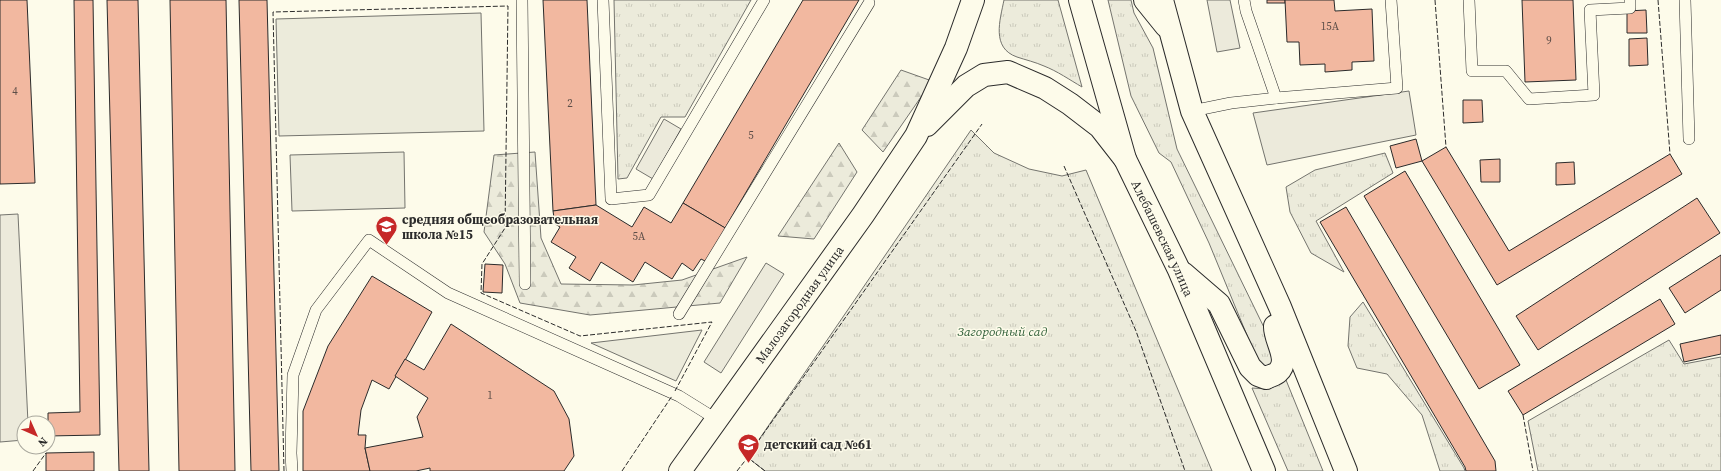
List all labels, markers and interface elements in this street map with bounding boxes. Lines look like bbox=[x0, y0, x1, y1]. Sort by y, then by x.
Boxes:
house number: 15А bbox=[1321, 19, 1340, 34]
house number: 9 bbox=[1546, 33, 1552, 48]
house number: 4 bbox=[12, 84, 18, 99]
house number: 2 bbox=[567, 96, 573, 111]
house number: 5 bbox=[748, 128, 754, 143]
street label: Алебашевская улица bbox=[1127, 177, 1197, 300]
place label: средняя общеобразовательная школа №15 bbox=[402, 211, 599, 243]
school or university icon: средняя общеобразовательная школа №15 bbox=[373, 213, 399, 246]
house number: 5А bbox=[633, 229, 646, 244]
street label: Малозагородная улица bbox=[752, 242, 848, 367]
park label: Загородный сад bbox=[957, 323, 1048, 340]
house number: 1 bbox=[487, 388, 493, 403]
north arrow bbox=[16, 415, 56, 455]
school or university icon: детский сад №61 bbox=[736, 431, 762, 464]
text: N bbox=[35, 434, 51, 450]
place label: детский сад №61 bbox=[764, 436, 872, 453]

